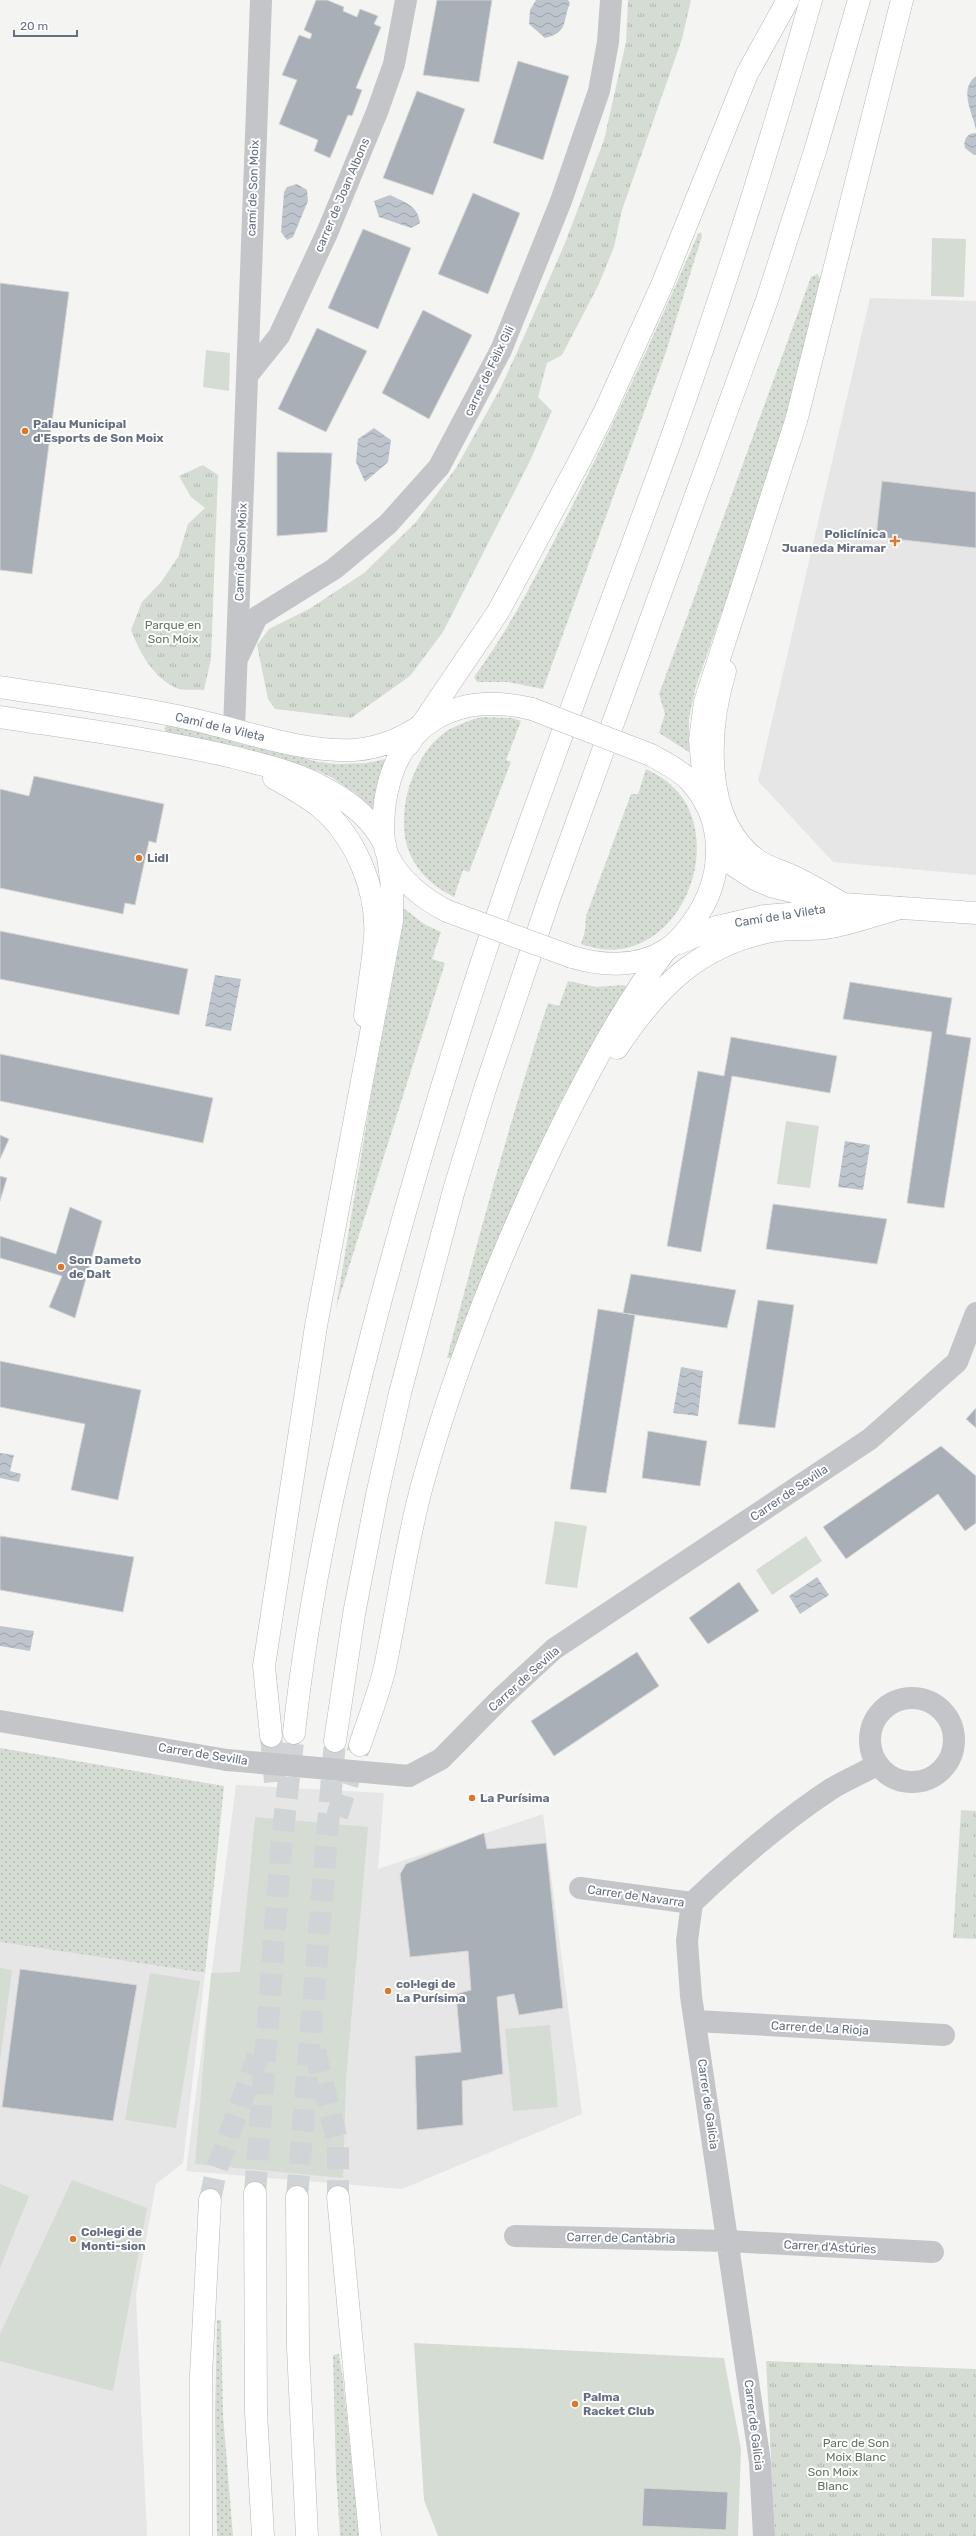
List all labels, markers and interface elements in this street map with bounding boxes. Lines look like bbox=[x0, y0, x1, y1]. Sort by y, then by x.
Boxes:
scale bar bbox=[14, 12, 77, 38]
text: 20 m bbox=[20, 19, 48, 33]
street label: carrer de Joan Albons bbox=[312, 136, 372, 254]
street label: camí de Son Moix bbox=[244, 139, 262, 237]
street label: carrer de Fèlix Gili bbox=[461, 323, 517, 418]
place label: Palau Municipal d'Esports de Son Moix bbox=[33, 417, 164, 445]
marker: Palau Municipal d'Esports de Son Moix bbox=[20, 426, 30, 436]
street label: Camí de Son Moix bbox=[232, 502, 250, 601]
place label: Policlínica Juaneda Miramar bbox=[782, 527, 887, 555]
marker: Policlínica Juaneda Miramar bbox=[889, 535, 901, 547]
park label: Parque en Son Moix bbox=[145, 618, 201, 646]
street label: Camí de la Vileta bbox=[174, 710, 266, 744]
place label: Lidl bbox=[147, 851, 169, 865]
marker: Lidl bbox=[134, 853, 144, 863]
street label: Camí de la Vileta bbox=[734, 902, 826, 930]
place label: Son Dameto de Dalt bbox=[69, 1253, 141, 1281]
marker: Son Dameto de Dalt bbox=[56, 1262, 66, 1272]
street label: Carrer de Sevilla bbox=[748, 1462, 830, 1524]
street label: Carrer de Sevilla bbox=[486, 1644, 562, 1714]
street label: Carrer de Sevilla bbox=[157, 1740, 249, 1768]
place label: La Purísima bbox=[480, 1791, 550, 1805]
marker: La Purísima bbox=[467, 1793, 477, 1803]
street label: Carrer de Navarra bbox=[587, 1882, 685, 1910]
place label: col·legi de La Purísima bbox=[396, 1977, 466, 2005]
marker: col·legi de La Purísima bbox=[383, 1986, 393, 1996]
street label: Carrer de La Rioja bbox=[771, 2018, 869, 2038]
street label: Carrer de Galícia bbox=[695, 2058, 721, 2150]
place label: Col·legi de Monti-sion bbox=[81, 2225, 146, 2253]
street label: Carrer de Cantàbria bbox=[567, 2230, 675, 2246]
marker: Col·legi de Monti-sion bbox=[68, 2234, 78, 2244]
street label: Carrer d'Astúries bbox=[783, 2238, 877, 2256]
street label: Carrer de Galícia bbox=[741, 2379, 767, 2471]
place label: Palma Racket Club bbox=[583, 2390, 655, 2418]
marker: Palma Racket Club bbox=[570, 2399, 580, 2409]
park label: Parc de Son Moix Blanc bbox=[823, 2436, 889, 2464]
park label: Son Moix Blanc bbox=[808, 2465, 859, 2493]

